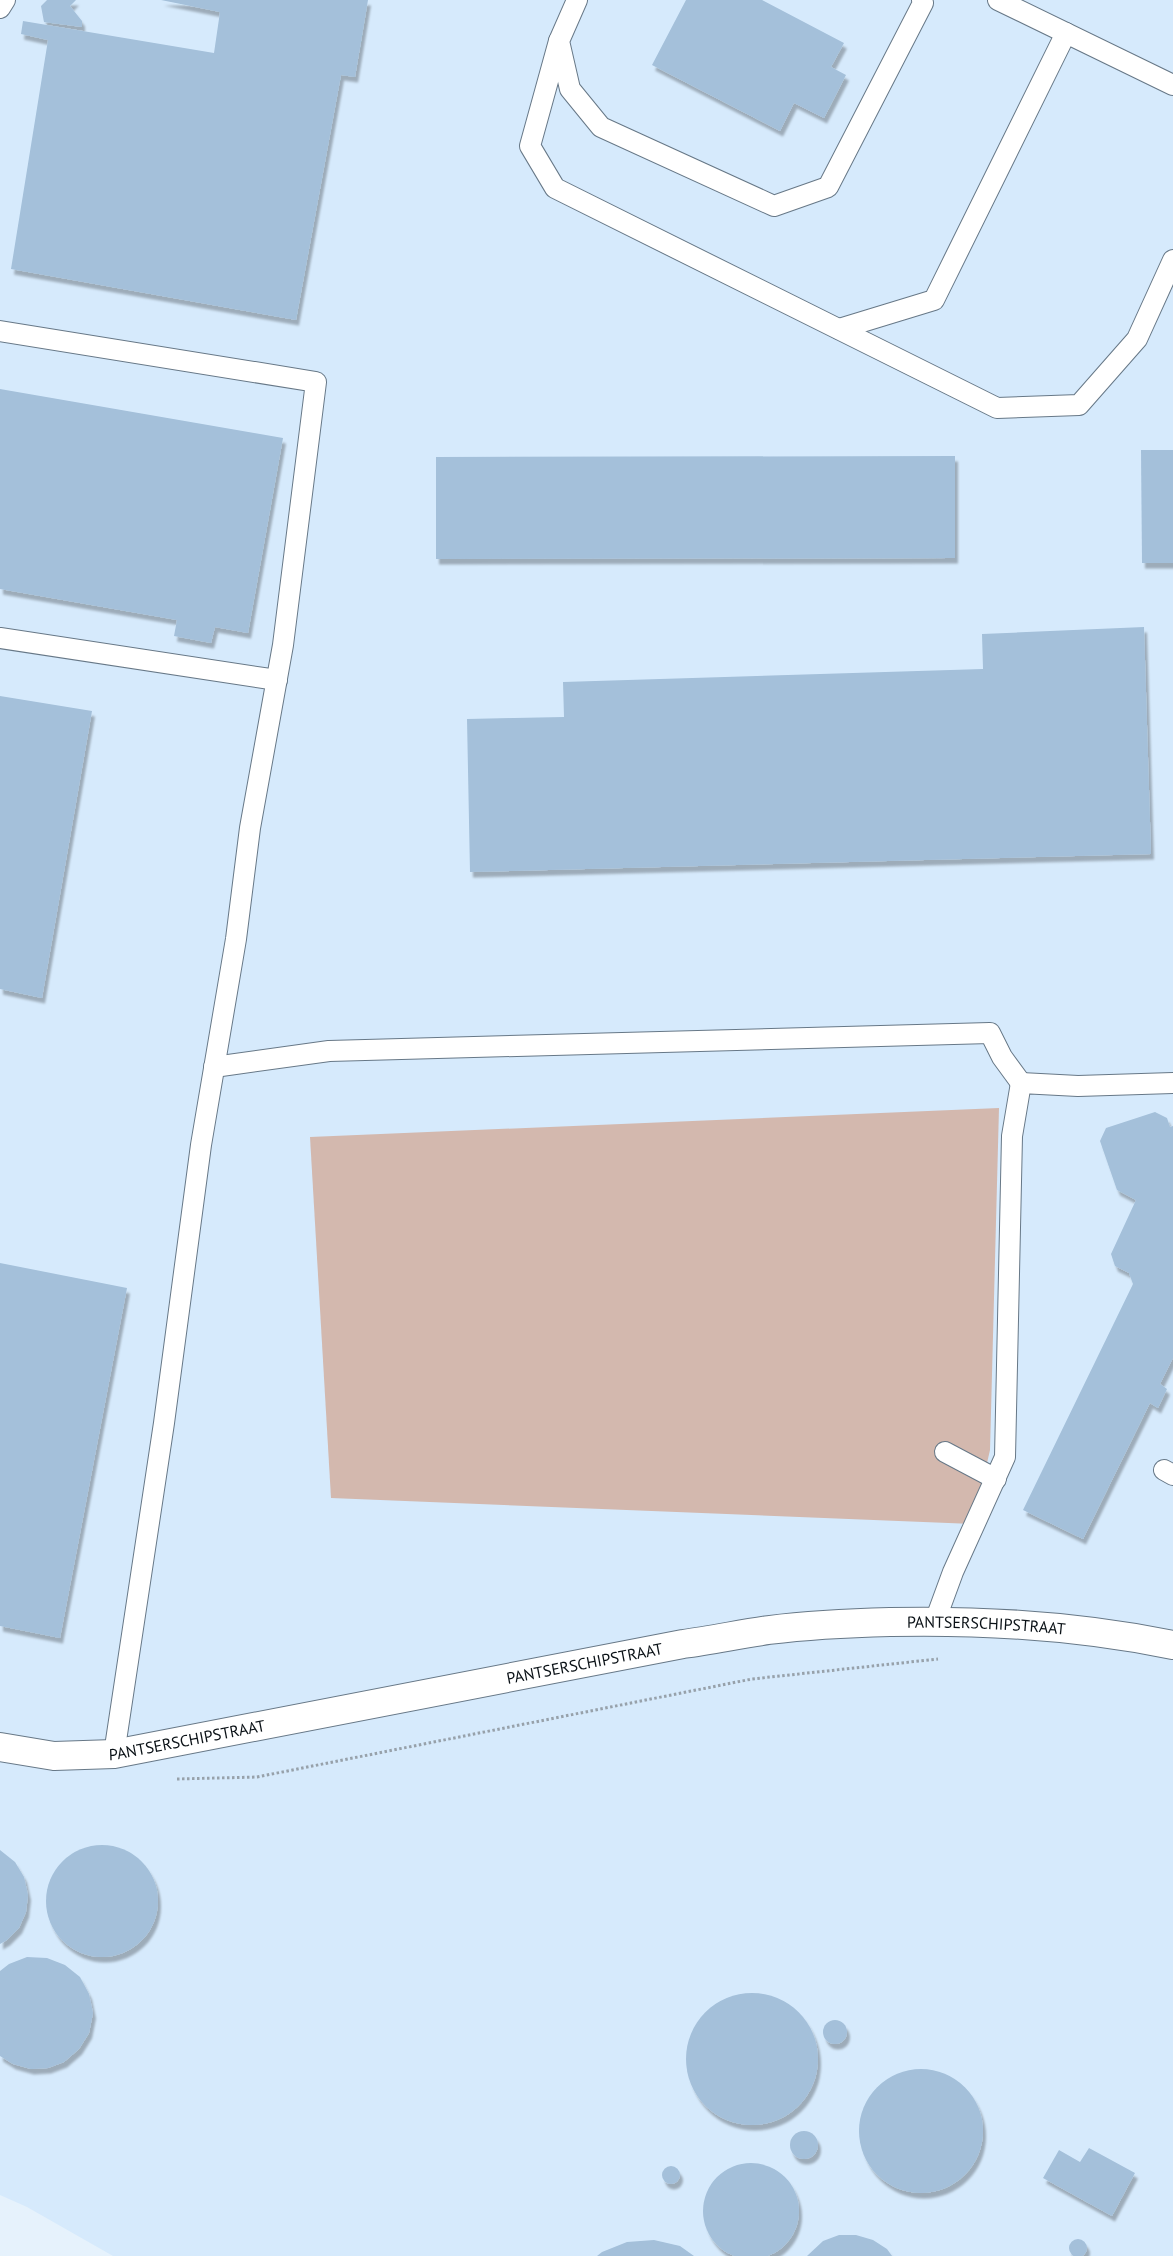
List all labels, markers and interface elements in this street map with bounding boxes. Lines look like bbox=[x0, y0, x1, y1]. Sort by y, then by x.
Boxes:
street label: PANTSERSCHIPSTRAAT bbox=[907, 1612, 1066, 1639]
street label: PANTSERSCHIPSTRAAT bbox=[505, 1638, 664, 1688]
street label: PANTSERSCHIPSTRAAT bbox=[109, 1715, 267, 1764]

